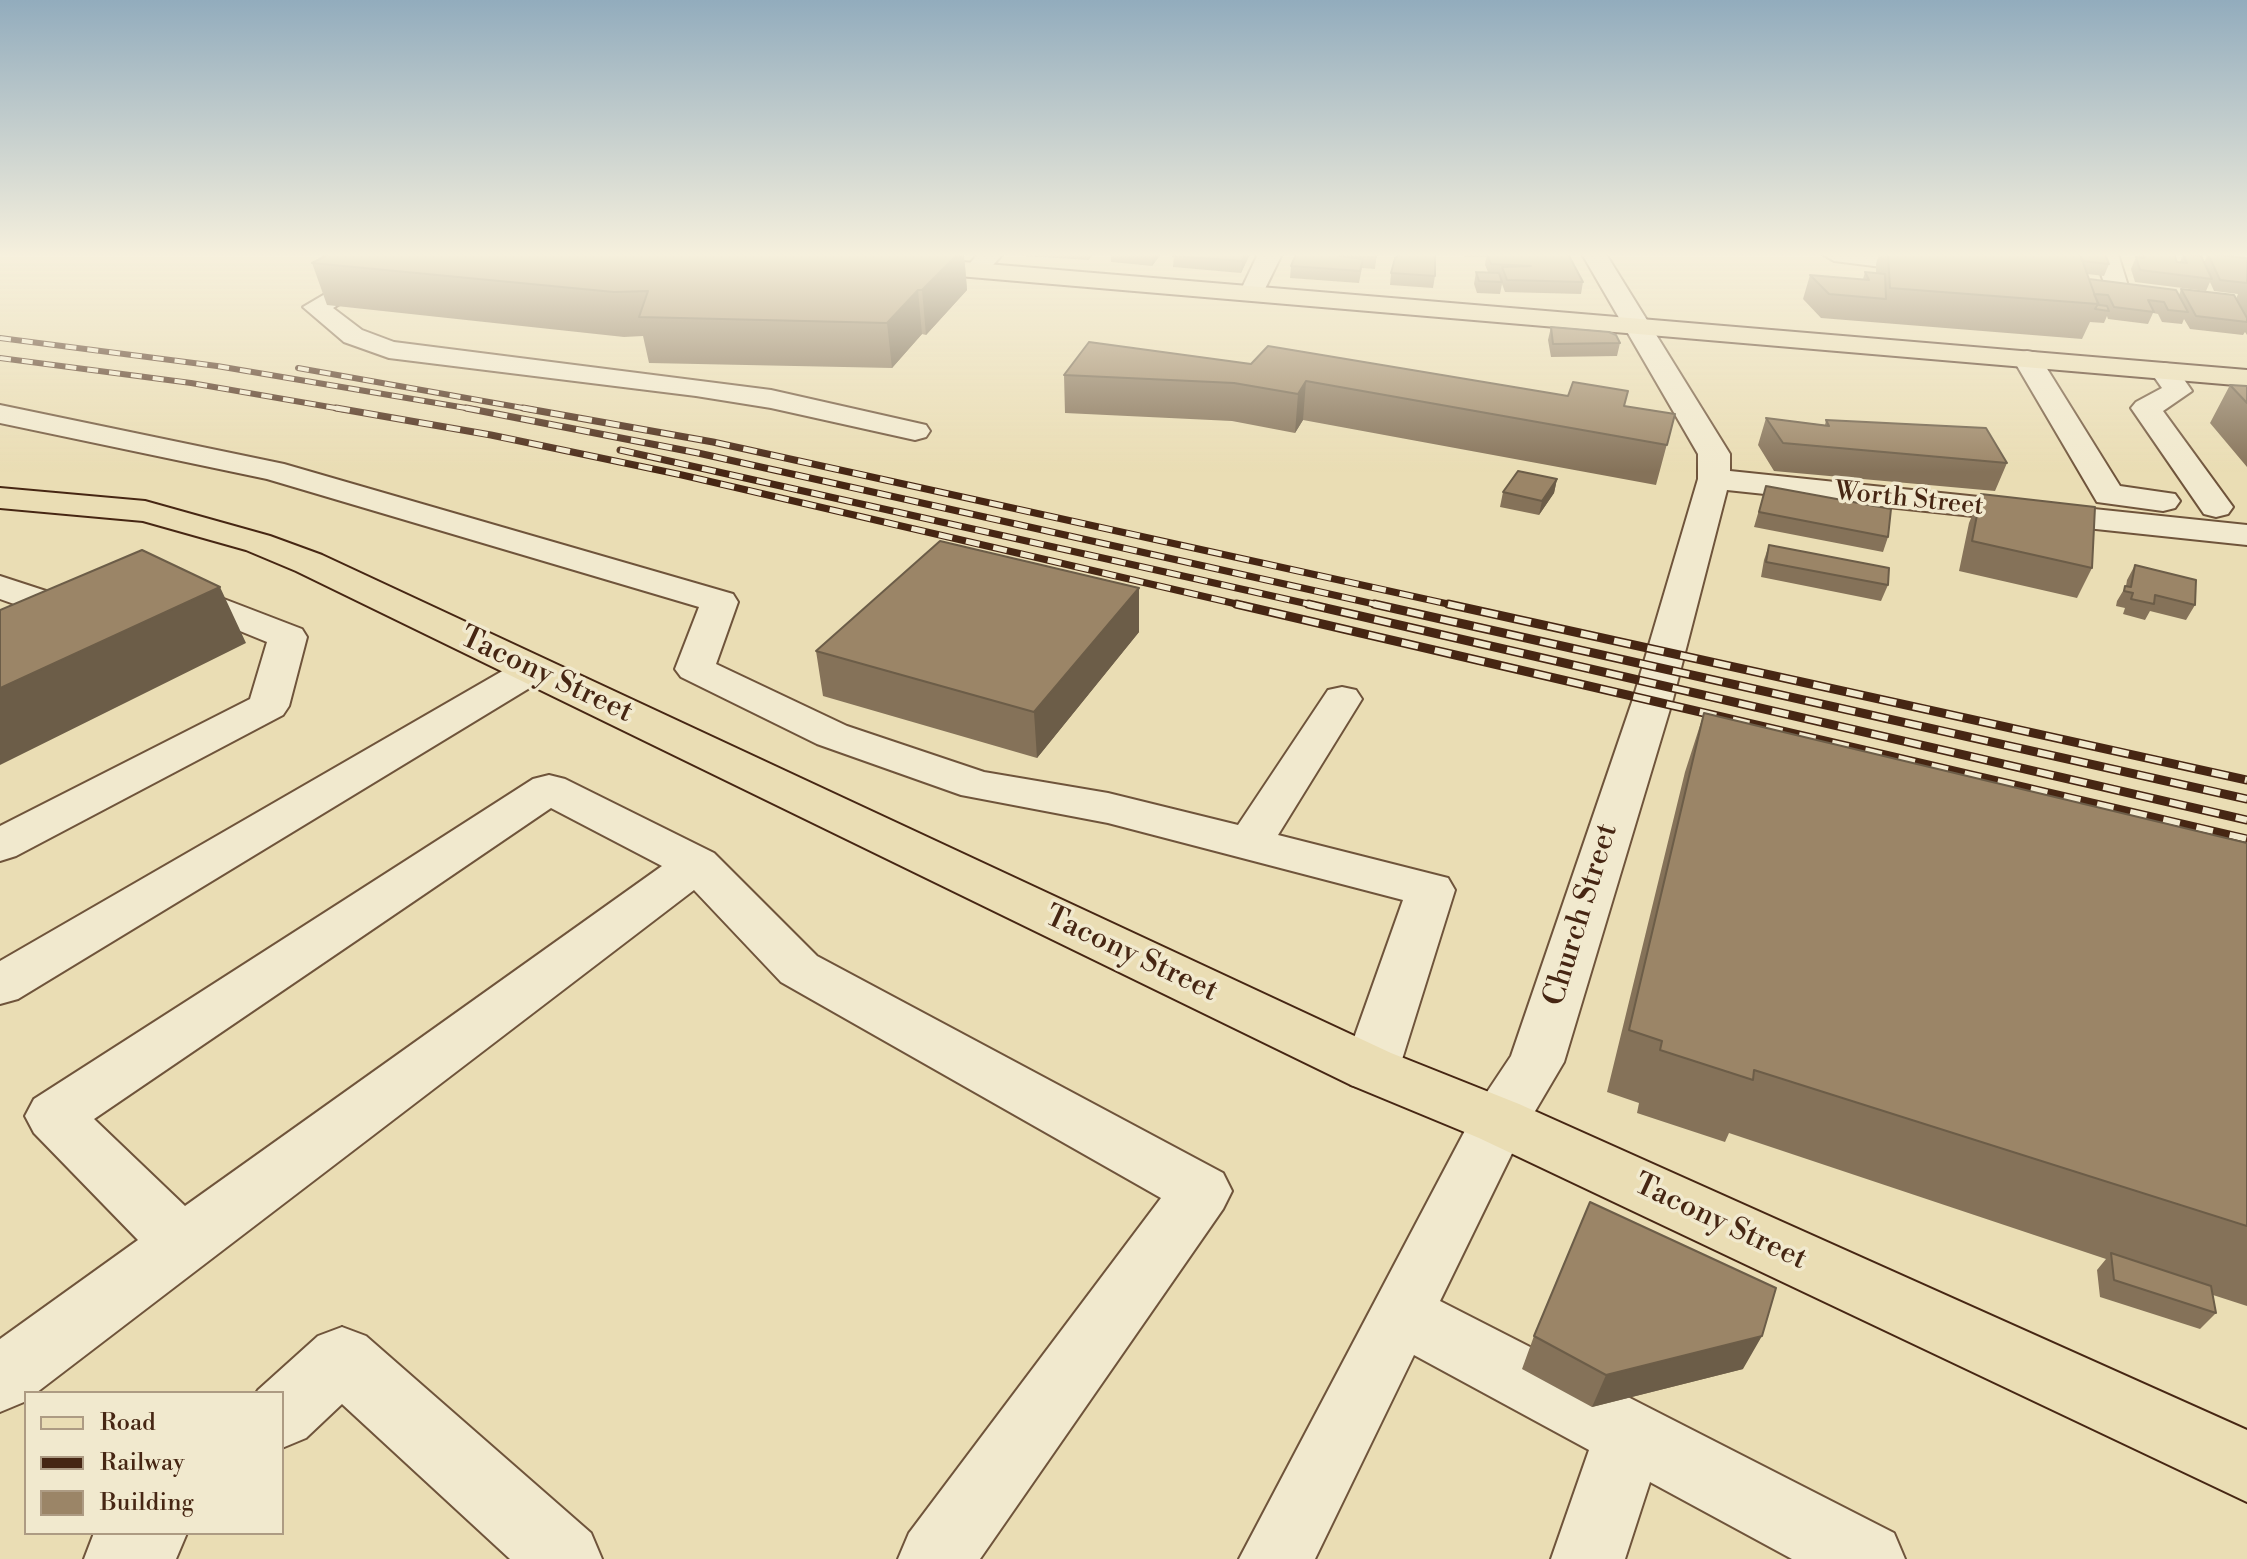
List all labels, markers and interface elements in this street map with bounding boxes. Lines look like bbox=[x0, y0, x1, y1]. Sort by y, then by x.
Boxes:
street label: Worth Street bbox=[1833, 477, 1985, 523]
street label: Tacony Street bbox=[454, 620, 638, 732]
street label: Church Street bbox=[1537, 820, 1627, 1010]
street label: Tacony Street bbox=[1039, 899, 1223, 1011]
street label: Tacony Street bbox=[1628, 1167, 1812, 1279]
legend bbox=[24, 1391, 284, 1535]
text: Road bbox=[100, 1408, 156, 1438]
text: Railway bbox=[100, 1448, 185, 1478]
text: Building bbox=[100, 1488, 194, 1518]

